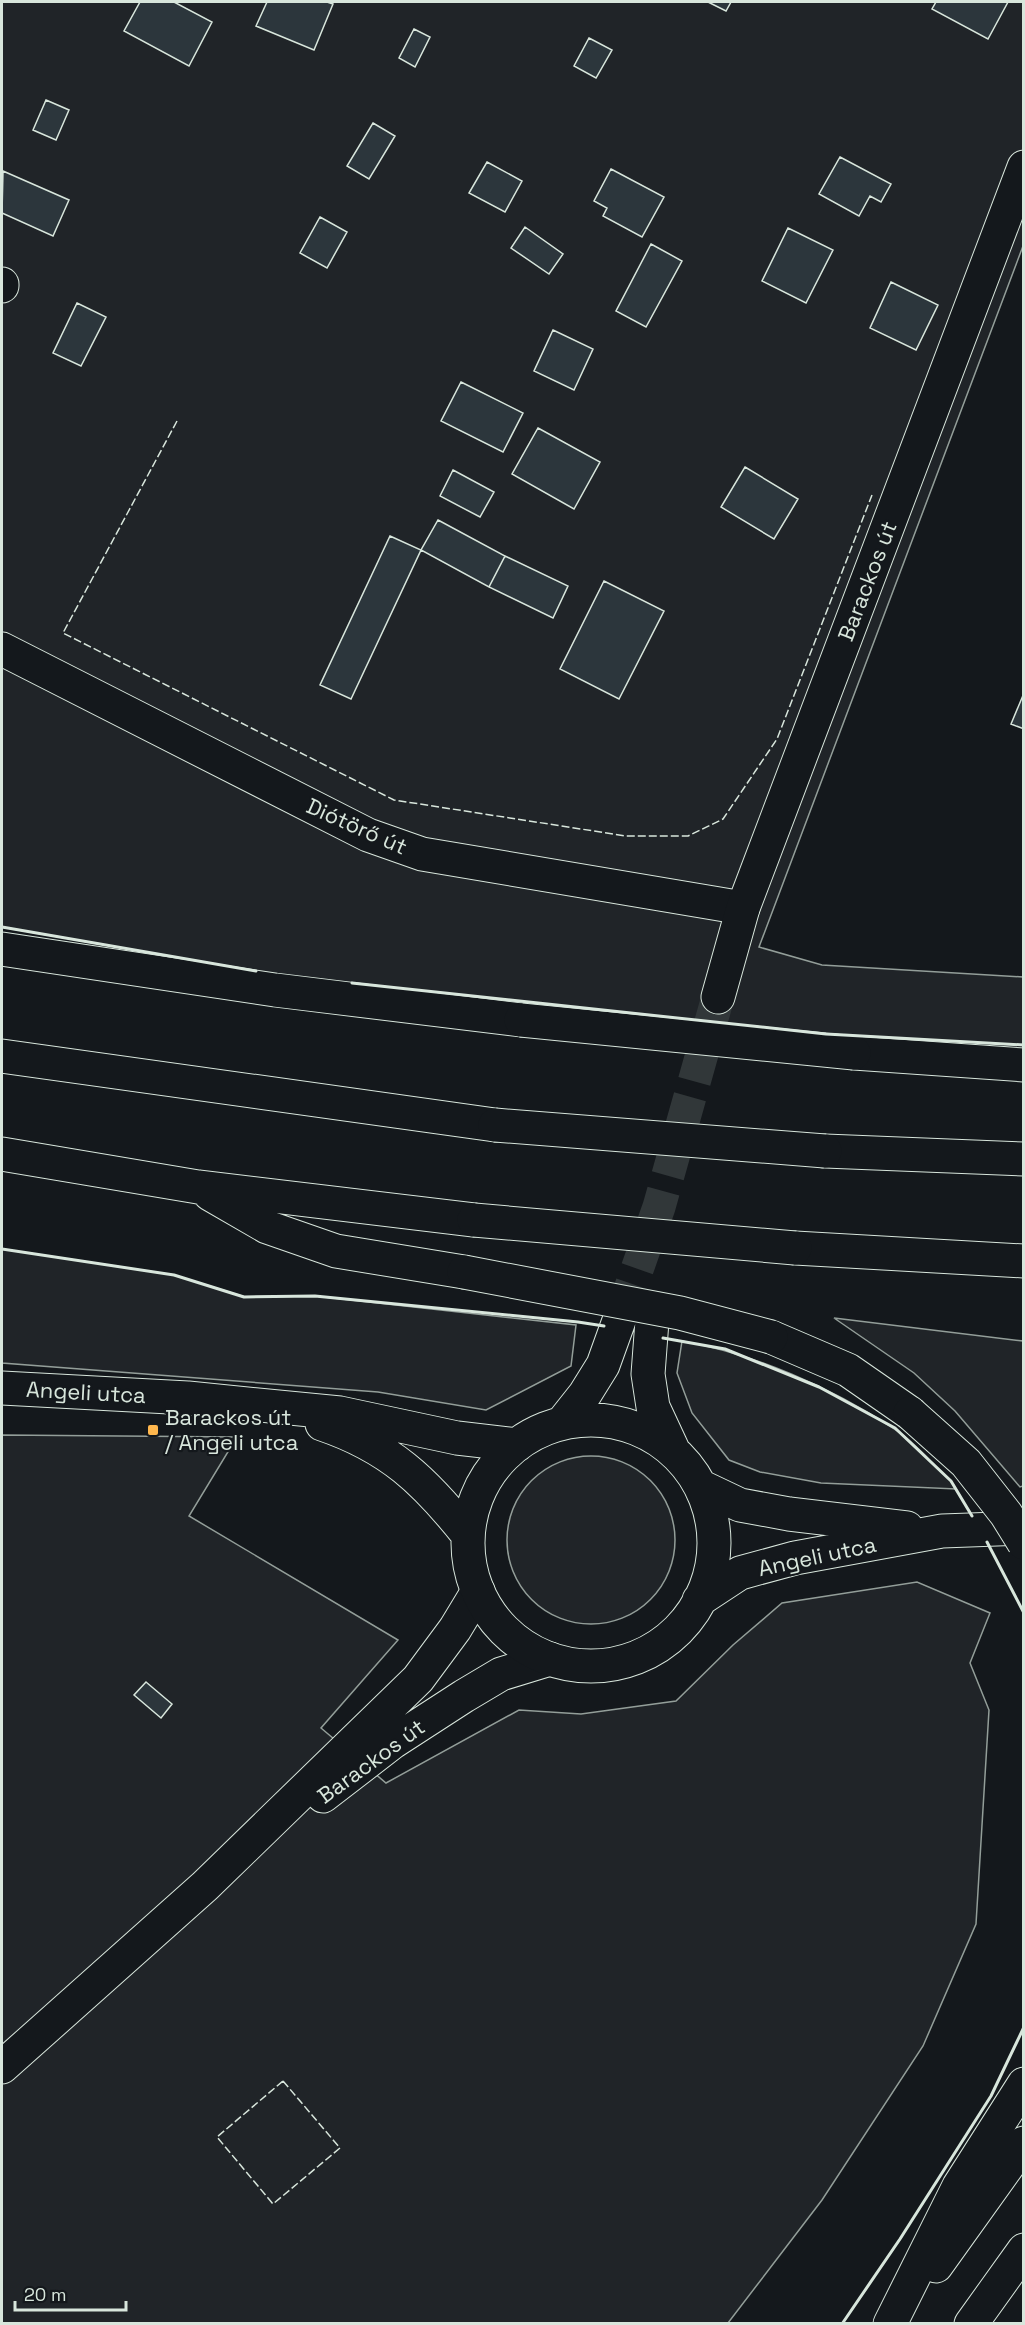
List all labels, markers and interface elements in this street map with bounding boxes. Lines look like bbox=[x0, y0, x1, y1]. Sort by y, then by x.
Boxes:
street label: Barackos út bbox=[831, 517, 903, 645]
street label: Diótörő út bbox=[302, 791, 412, 861]
street label: Angeli utca bbox=[25, 1375, 147, 1409]
place label: Barackos út / Angeli utca bbox=[165, 1403, 299, 1456]
marker: Barackos út / Angeli utca bbox=[146, 1423, 160, 1437]
street label: Angeli utca bbox=[755, 1530, 879, 1582]
street label: Barackos út bbox=[312, 1713, 430, 1809]
scale bar bbox=[15, 2274, 126, 2312]
text: 20 m bbox=[24, 2283, 67, 2306]

